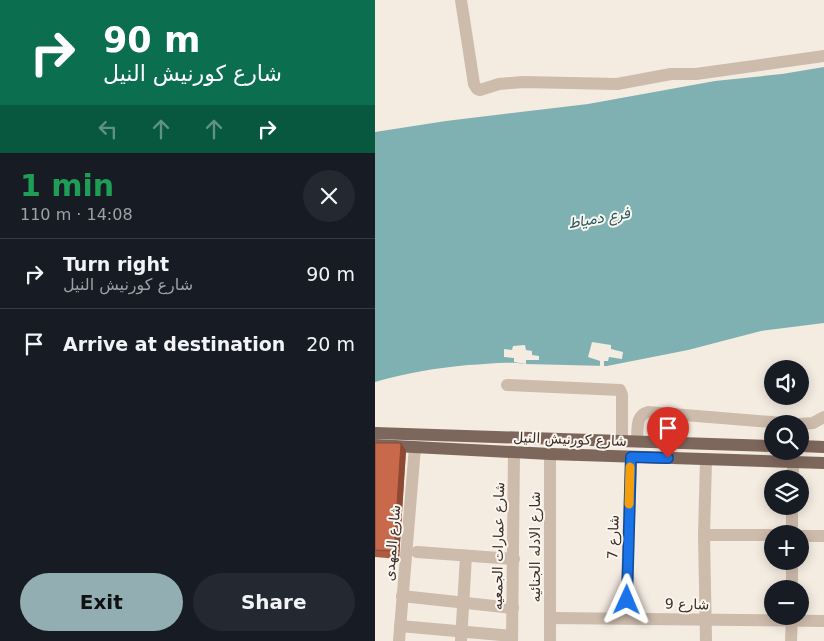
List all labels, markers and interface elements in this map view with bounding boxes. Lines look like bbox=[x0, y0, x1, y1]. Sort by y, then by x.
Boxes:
icon: right bbox=[20, 20, 85, 85]
text: 90 m bbox=[103, 20, 200, 60]
text: شارع كورنيش النيل bbox=[103, 61, 282, 86]
icon: left bbox=[94, 115, 122, 143]
icon: ahead bbox=[147, 115, 175, 143]
icon: ahead bbox=[200, 115, 228, 143]
icon: right bbox=[253, 115, 281, 143]
text: 1 min bbox=[20, 168, 114, 203]
button: close bbox=[303, 170, 355, 222]
water label: فرع دمياط bbox=[567, 204, 633, 234]
text: 110 m · 14:08 bbox=[20, 205, 133, 224]
text: Turn right bbox=[63, 253, 169, 275]
icon: right bbox=[20, 260, 48, 288]
text: 90 m bbox=[306, 263, 355, 285]
text: شارع كورنيش النيل bbox=[63, 275, 193, 294]
icon: arrive bbox=[20, 330, 48, 358]
text: Arrive at destination bbox=[63, 333, 285, 355]
text: 20 m bbox=[306, 333, 355, 355]
map controls bbox=[764, 360, 809, 625]
button: sound bbox=[764, 360, 809, 405]
pin bbox=[647, 407, 689, 458]
icon: arrive bbox=[654, 414, 682, 442]
button: search bbox=[764, 415, 809, 460]
street label: شارع كورنيش النيل bbox=[513, 429, 627, 450]
button: layers bbox=[764, 470, 809, 515]
street label: شارع عمارات الجمعيه bbox=[489, 482, 508, 610]
street label: شارع الادله الجنائيه bbox=[527, 491, 544, 603]
street label: شارع المهدى bbox=[381, 504, 404, 582]
street label: شارع 7 bbox=[604, 514, 623, 560]
button: + bbox=[764, 525, 809, 570]
button: Exit bbox=[20, 573, 183, 631]
button: Share bbox=[193, 573, 355, 631]
position arrow bbox=[600, 573, 652, 625]
button: − bbox=[764, 580, 809, 625]
street label: شارع 9 bbox=[665, 596, 709, 613]

